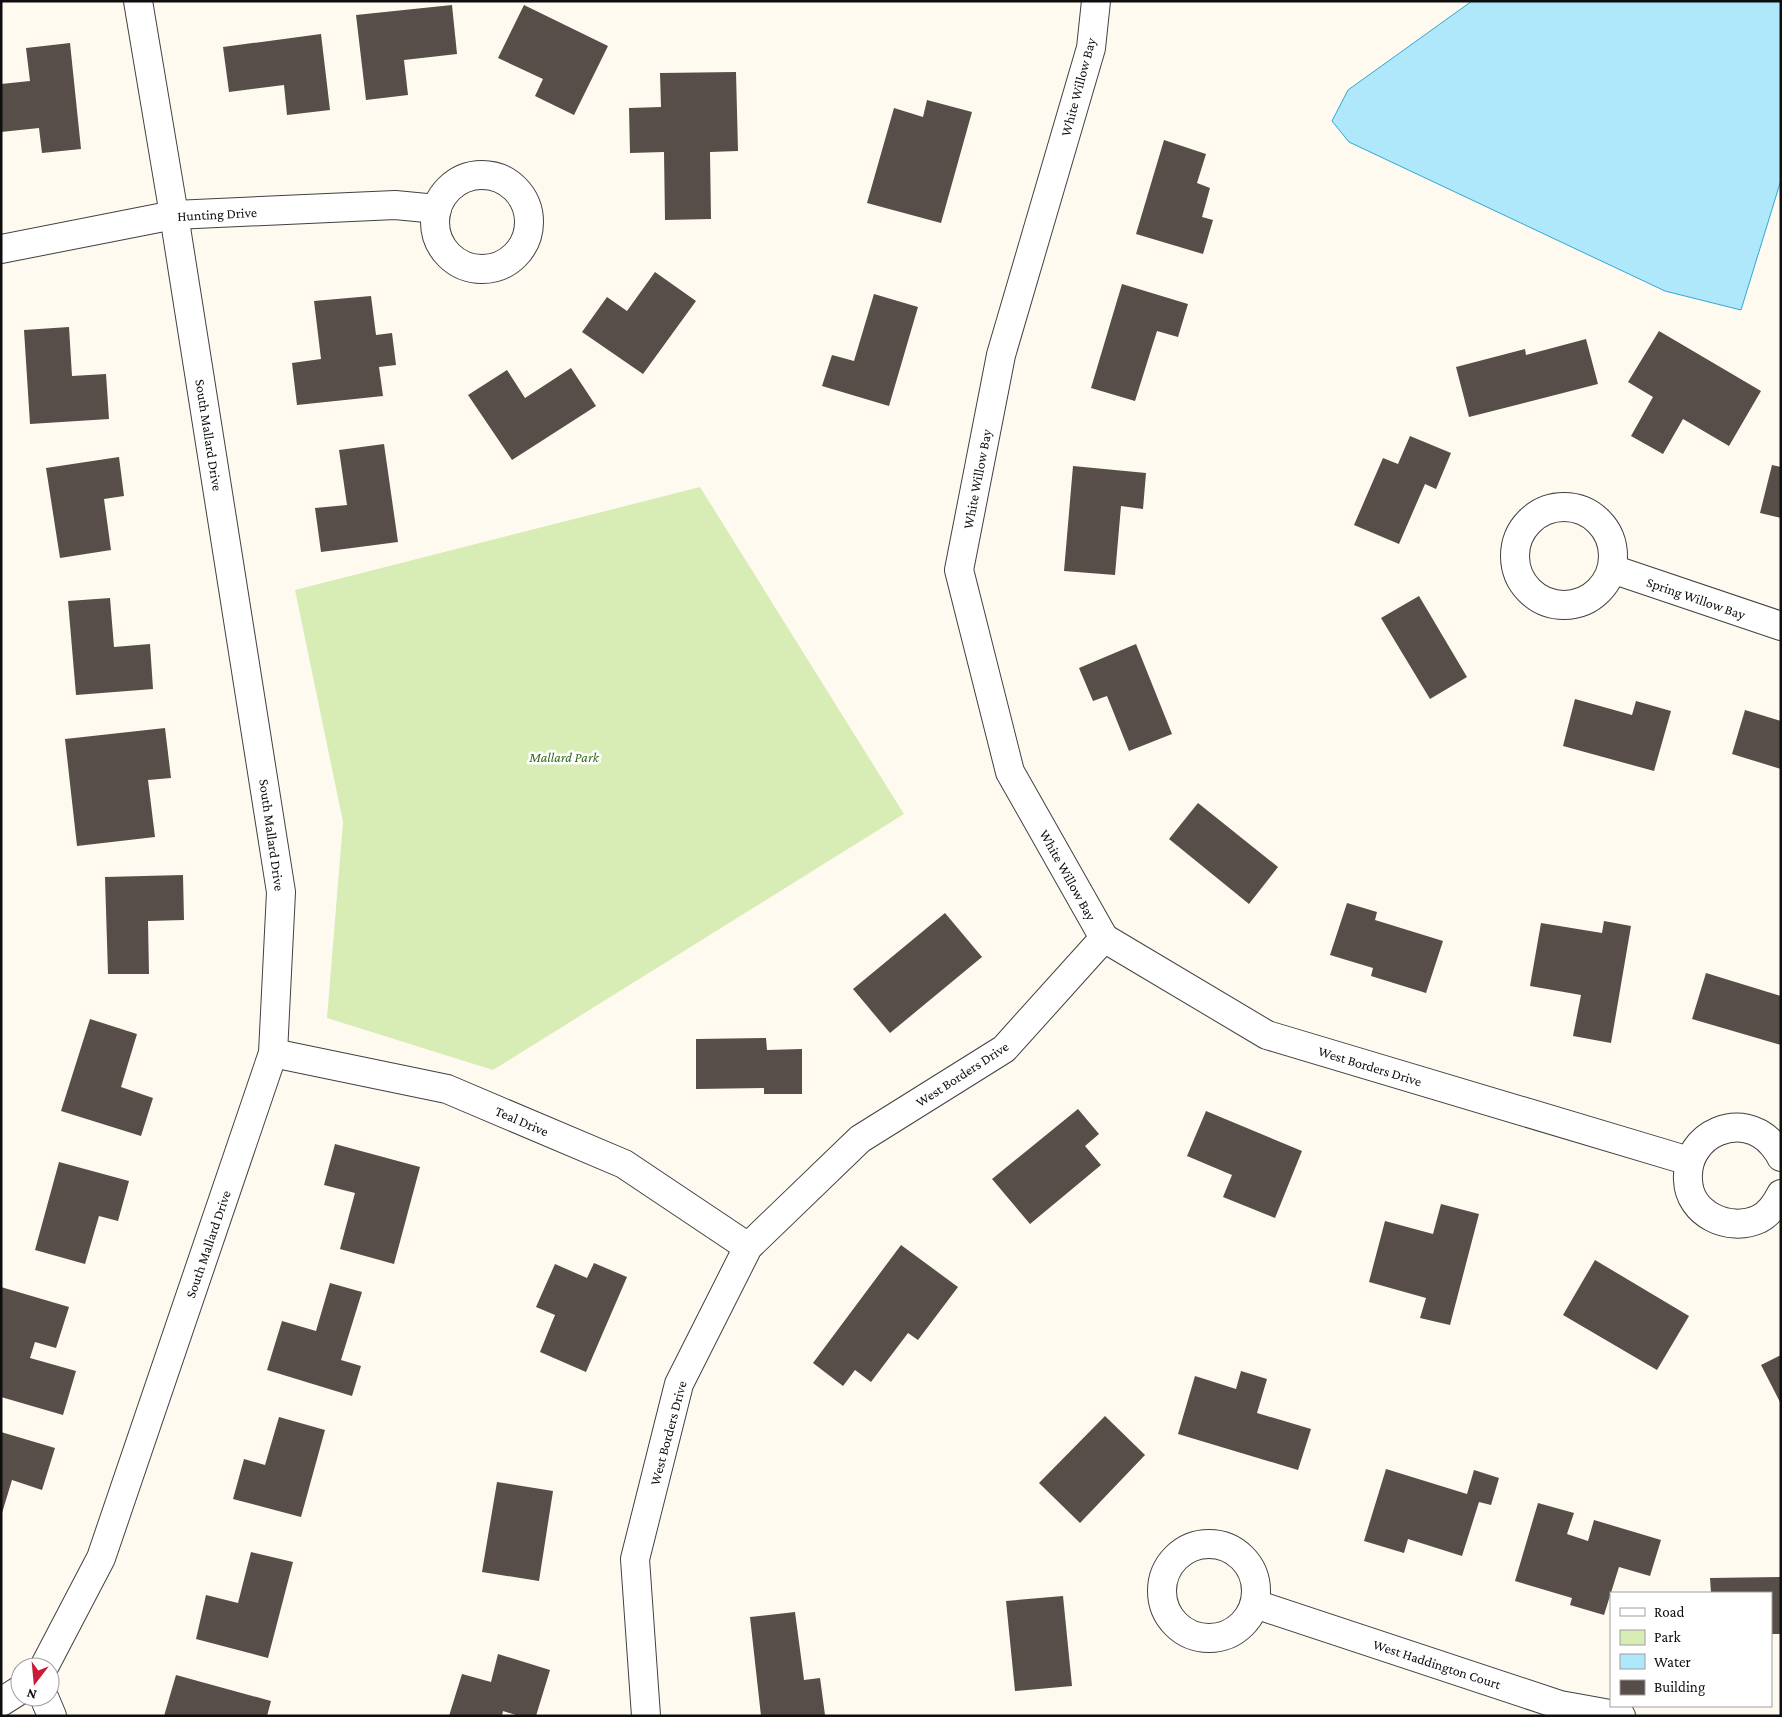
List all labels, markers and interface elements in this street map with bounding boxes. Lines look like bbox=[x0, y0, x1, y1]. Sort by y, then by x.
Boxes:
street label: White Willow Bay bbox=[1057, 35, 1099, 138]
street label: Hunting Drive bbox=[177, 204, 257, 224]
street label: South Mallard Drive bbox=[192, 378, 226, 492]
street label: White Willow Bay bbox=[959, 427, 995, 530]
street label: Spring Willow Bay bbox=[1644, 574, 1748, 623]
park label: Mallard Park bbox=[528, 749, 600, 765]
street label: South Mallard Drive bbox=[256, 778, 288, 892]
street label: White Willow Bay bbox=[1036, 827, 1100, 924]
street label: West Borders Drive bbox=[913, 1038, 1011, 1110]
street label: West Borders Drive bbox=[1316, 1043, 1424, 1089]
street label: Teal Drive bbox=[493, 1103, 551, 1139]
street label: South Mallard Drive bbox=[182, 1188, 234, 1300]
street label: West Borders Drive bbox=[646, 1379, 690, 1487]
legend bbox=[1610, 1592, 1772, 1707]
text: Road bbox=[1654, 1604, 1685, 1620]
text: Park bbox=[1654, 1629, 1681, 1645]
street label: West Haddington Court bbox=[1371, 1636, 1503, 1692]
text: Water bbox=[1654, 1654, 1691, 1670]
north arrow bbox=[10, 1657, 60, 1707]
text: Building bbox=[1654, 1679, 1705, 1696]
text: N bbox=[24, 1685, 38, 1704]

